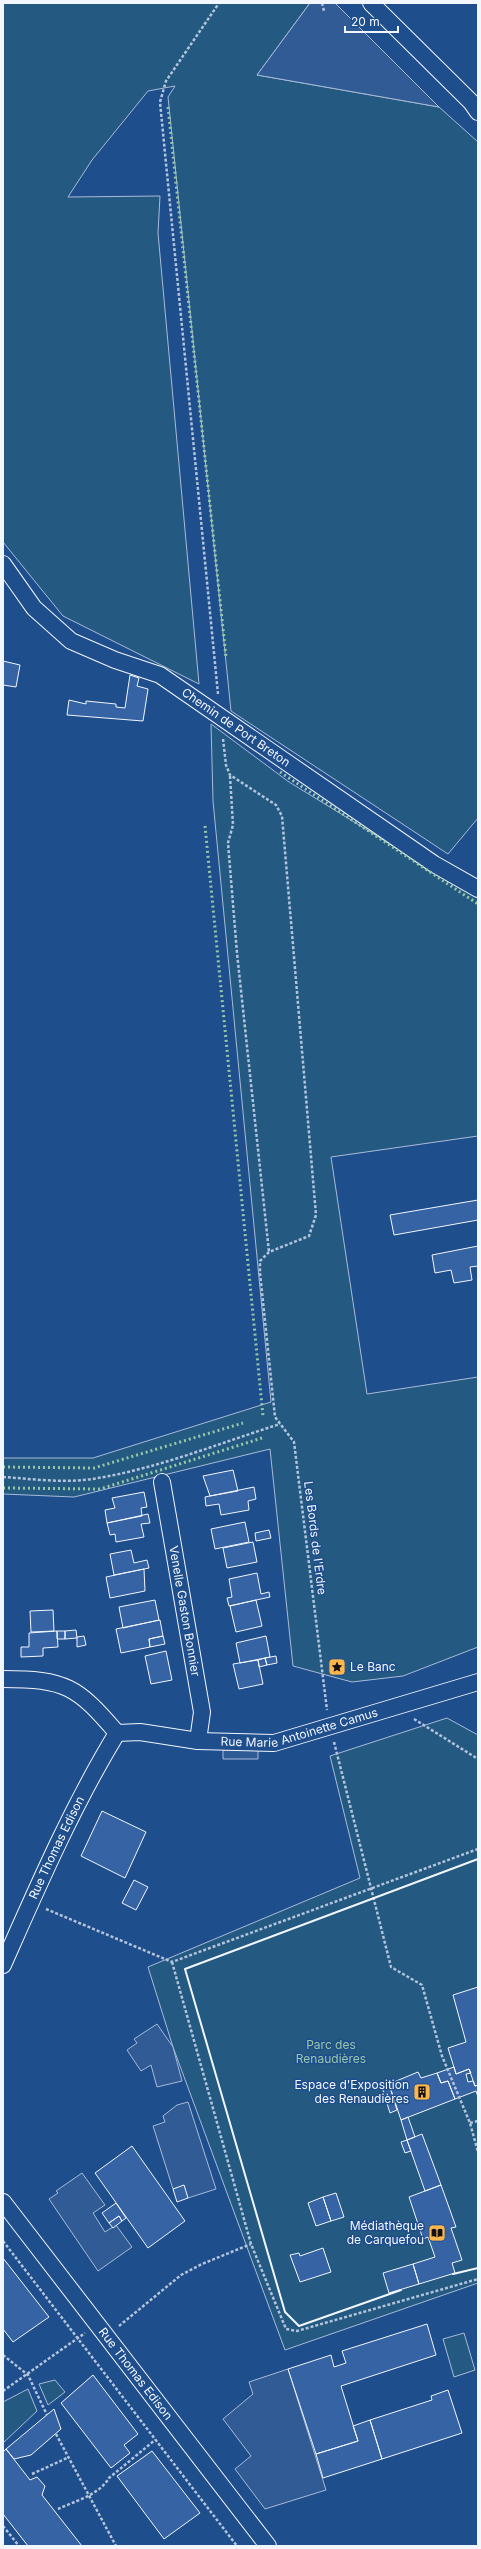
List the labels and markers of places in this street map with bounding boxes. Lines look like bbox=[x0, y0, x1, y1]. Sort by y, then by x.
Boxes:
place icon: Le Banc bbox=[327, 1657, 347, 1677]
place label: Le Banc bbox=[350, 1659, 396, 1674]
place label: Espace d'Exposition des Renaudières bbox=[294, 2077, 409, 2106]
building icon: Espace d'Exposition des Renaudières bbox=[412, 2082, 432, 2102]
place label: Médiathèque de Carquefou bbox=[347, 2218, 424, 2247]
library icon: Médiathèque de Carquefou bbox=[427, 2223, 447, 2243]

